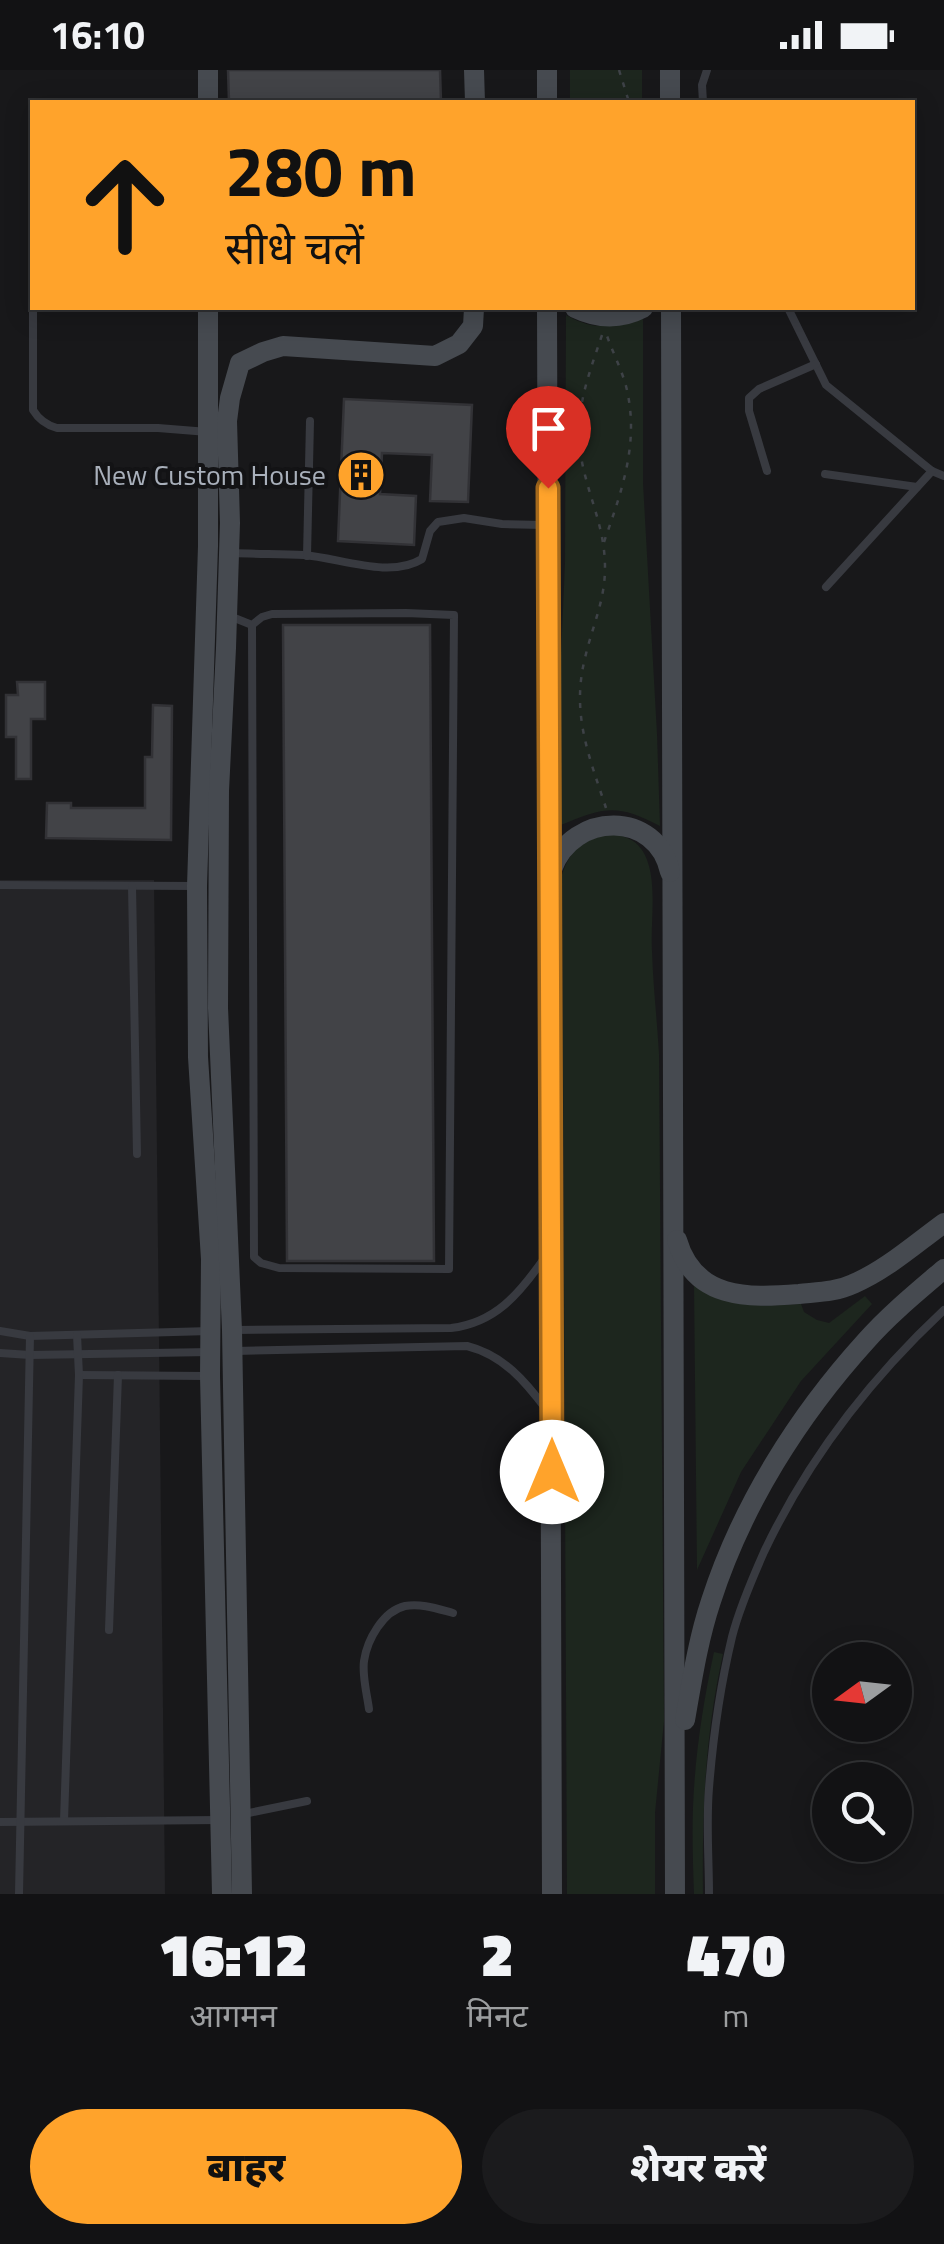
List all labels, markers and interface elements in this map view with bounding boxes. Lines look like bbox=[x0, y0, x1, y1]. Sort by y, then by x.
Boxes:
text: 16:10 bbox=[50, 6, 145, 64]
text: 280 m bbox=[225, 117, 417, 223]
icon: ahead bbox=[60, 140, 190, 270]
text: सीधे चलें bbox=[225, 213, 364, 281]
pin bbox=[506, 386, 591, 489]
icon: arrive bbox=[521, 401, 576, 456]
building icon: New Custom House bbox=[335, 449, 387, 501]
place label: New Custom House bbox=[93, 453, 326, 496]
position arrow bbox=[500, 1420, 604, 1524]
north arrow bbox=[812, 1642, 912, 1742]
map controls bbox=[812, 1642, 912, 1862]
button: search bbox=[812, 1762, 912, 1862]
text: 16:12 bbox=[159, 1908, 308, 1999]
text: 2 bbox=[481, 1908, 514, 1999]
text: 470 bbox=[686, 1908, 785, 1999]
text: आगमन bbox=[189, 1991, 277, 2039]
text: मिनट bbox=[466, 1991, 528, 2039]
text: m bbox=[722, 1991, 749, 2039]
button: बाहर bbox=[30, 2109, 462, 2224]
button: शेयर करें bbox=[482, 2109, 914, 2224]

